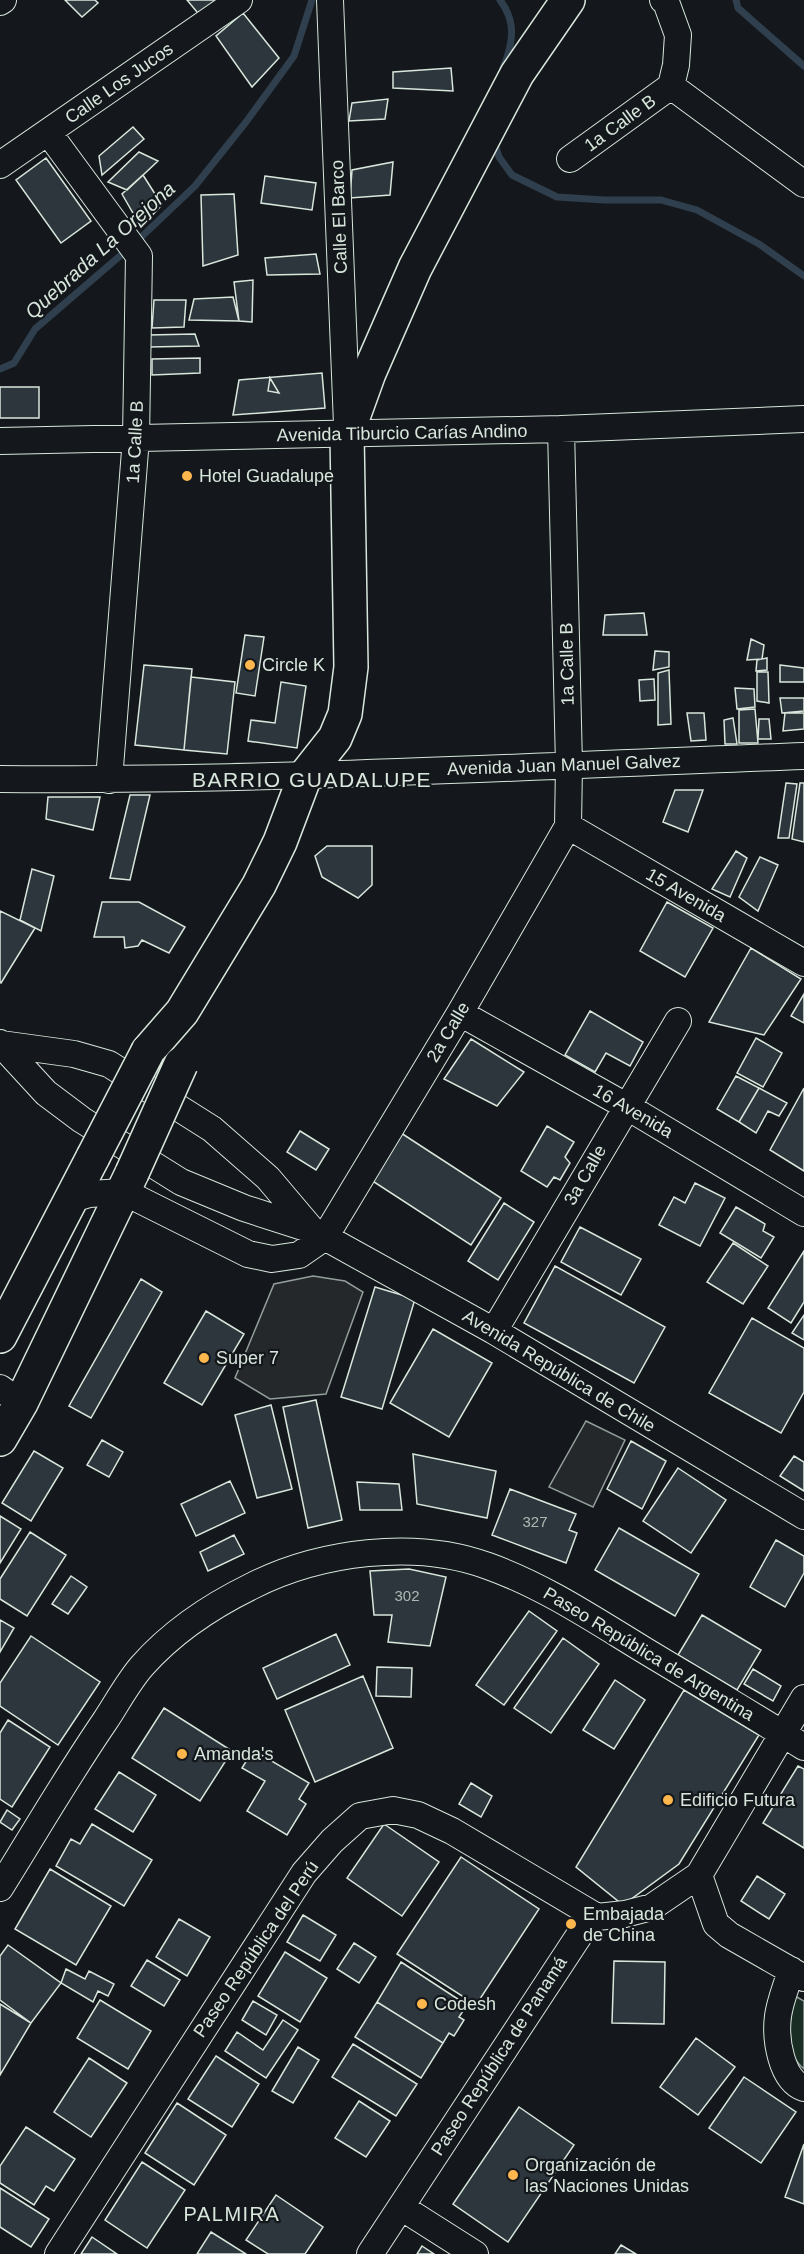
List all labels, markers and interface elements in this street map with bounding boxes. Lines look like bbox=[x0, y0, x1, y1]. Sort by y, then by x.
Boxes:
street label: Calle Los Jucos bbox=[61, 38, 177, 128]
street label: 1a Calle B bbox=[581, 90, 659, 156]
street label: Calle El Barco bbox=[327, 160, 351, 274]
water label: Quebrada La Orejona bbox=[21, 177, 179, 323]
street label: 1a Calle B bbox=[123, 400, 147, 484]
street label: Avenida Tiburcio Carías Andino bbox=[276, 421, 528, 445]
place label: Hotel Guadalupe bbox=[199, 466, 334, 486]
marker: Hotel Guadalupe bbox=[180, 469, 194, 483]
street label: 1a Calle B bbox=[556, 622, 578, 706]
place label: Circle K bbox=[262, 655, 325, 675]
marker: Circle K bbox=[243, 658, 257, 672]
street label: Avenida Juan Manuel Galvez bbox=[447, 751, 681, 779]
district label: BARRIO GUADALUPE bbox=[192, 768, 432, 791]
street label: 15 Avenida bbox=[643, 864, 730, 926]
street label: 2a Calle bbox=[422, 999, 474, 1065]
street label: 16 Avenida bbox=[590, 1080, 677, 1142]
street label: 3a Calle bbox=[560, 1141, 610, 1209]
street label: Avenida República de Chile bbox=[459, 1306, 659, 1436]
place label: Super 7 bbox=[216, 1348, 279, 1368]
marker: Super 7 bbox=[197, 1351, 211, 1365]
house number: 327 bbox=[522, 1513, 548, 1530]
street label: Paseo República de Argentina bbox=[540, 1583, 759, 1725]
house number: 302 bbox=[394, 1587, 420, 1604]
place label: Amanda's bbox=[194, 1744, 273, 1764]
marker: Amanda's bbox=[175, 1747, 189, 1761]
place label: Edificio Futura bbox=[680, 1790, 796, 1810]
marker: Edificio Futura bbox=[661, 1793, 675, 1807]
street label: Paseo República del Perú bbox=[190, 1857, 322, 2041]
place label: Embajada de China bbox=[583, 1904, 665, 1945]
marker: Embajada de China bbox=[564, 1917, 578, 1931]
street label: Paseo República de Panamá bbox=[427, 1952, 571, 2159]
place label: Codesh bbox=[434, 1994, 496, 2014]
marker: Codesh bbox=[415, 1997, 429, 2011]
place label: Organización de las Naciones Unidas bbox=[525, 2155, 689, 2196]
marker: Organización de las Naciones Unidas bbox=[506, 2168, 520, 2182]
district label: PALMIRA bbox=[184, 2203, 280, 2225]

